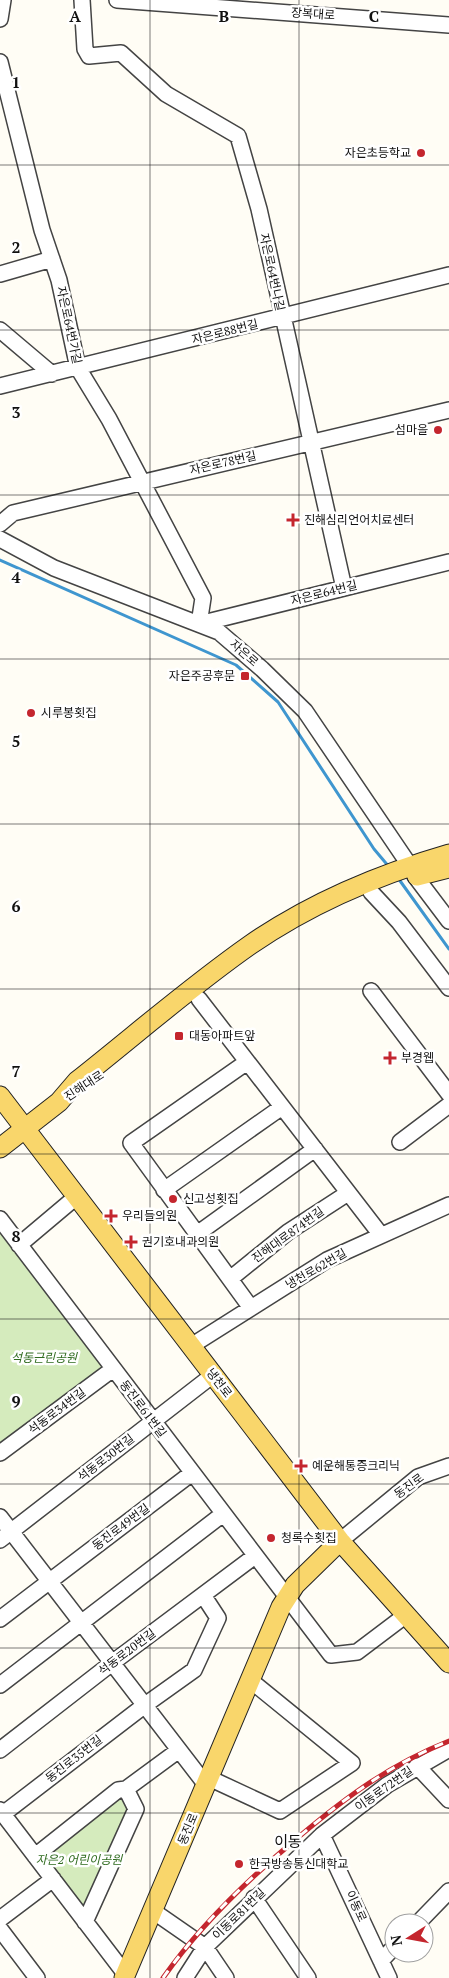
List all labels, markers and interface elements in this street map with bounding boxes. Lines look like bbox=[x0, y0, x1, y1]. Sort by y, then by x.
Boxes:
street label: 장복대로 bbox=[290, 4, 336, 23]
text: A bbox=[69, 5, 81, 27]
text: B bbox=[219, 5, 229, 27]
text: C bbox=[369, 5, 379, 27]
text: 1 bbox=[11, 71, 21, 93]
place label: 자은초등학교 bbox=[345, 145, 411, 160]
marker: 자은초등학교 bbox=[415, 147, 427, 159]
street label: 자은로64번나길 bbox=[257, 232, 288, 312]
text: 2 bbox=[11, 236, 21, 258]
street label: 자은로64번가길 bbox=[54, 285, 85, 365]
street label: 자은로88번길 bbox=[190, 316, 260, 347]
text: 3 bbox=[11, 401, 21, 423]
place label: 섬마을 bbox=[395, 422, 428, 437]
marker: 섬마을 bbox=[432, 424, 444, 436]
street label: 자은로78번길 bbox=[188, 448, 258, 477]
place label: 진해심리언어치료센터 bbox=[304, 512, 414, 527]
marker: 진해심리언어치료센터 bbox=[286, 513, 300, 527]
text: 4 bbox=[11, 566, 21, 588]
street label: 자은로64번길 bbox=[289, 577, 359, 608]
street label: 자은로 bbox=[227, 636, 262, 669]
place label: 자은주공후문 bbox=[169, 668, 235, 683]
marker: 자은주공후문 bbox=[239, 670, 251, 682]
place label: 시루봉횟집 bbox=[41, 705, 96, 720]
marker: 시루봉횟집 bbox=[25, 707, 37, 719]
text: 5 bbox=[11, 730, 21, 752]
text: 6 bbox=[11, 895, 21, 917]
place label: 대동아파트앞 bbox=[189, 1028, 255, 1043]
marker: 대동아파트앞 bbox=[173, 1030, 185, 1042]
place label: 부경웹 bbox=[401, 1050, 434, 1065]
marker: 부경웹 bbox=[383, 1051, 397, 1065]
text: 7 bbox=[11, 1060, 21, 1082]
street label: 진해대로 bbox=[61, 1067, 106, 1104]
place label: 신고성횟집 bbox=[183, 1191, 238, 1206]
marker: 신고성횟집 bbox=[167, 1193, 179, 1205]
street label: 진해대로874번길 bbox=[249, 1203, 327, 1266]
place label: 우리들의원 bbox=[122, 1208, 177, 1223]
marker: 우리들의원 bbox=[104, 1209, 118, 1223]
text: 8 bbox=[11, 1225, 21, 1247]
place label: 권기호내과의원 bbox=[142, 1234, 219, 1249]
marker: 권기호내과의원 bbox=[124, 1235, 138, 1249]
street label: 냉천로62번길 bbox=[283, 1245, 349, 1292]
park label: 석동근린공원 bbox=[11, 1350, 78, 1365]
street label: 냉천로 bbox=[203, 1365, 235, 1400]
street label: 동진로61번길 bbox=[117, 1377, 170, 1440]
street label: 석동로34번길 bbox=[25, 1384, 88, 1437]
text: 9 bbox=[11, 1390, 21, 1412]
street label: 석동로30번길 bbox=[74, 1431, 137, 1484]
place label: 예운해통증크리닉 bbox=[312, 1458, 400, 1473]
marker: 예운해통증크리닉 bbox=[294, 1459, 308, 1473]
street label: 동진로 bbox=[391, 1470, 427, 1501]
street label: 동진로49번길 bbox=[89, 1500, 152, 1553]
place label: 청록수횟집 bbox=[281, 1530, 336, 1545]
marker: 청록수횟집 bbox=[265, 1532, 277, 1544]
street label: 석동로20번길 bbox=[95, 1625, 158, 1678]
street label: 동진로35번길 bbox=[42, 1732, 105, 1785]
street label: 이동로72번길 bbox=[352, 1763, 416, 1814]
street label: 동진로 bbox=[174, 1811, 201, 1847]
district label: 이동 bbox=[274, 1831, 302, 1851]
park label: 자은2 어린이공원 bbox=[36, 1852, 123, 1867]
place label: 한국방송통신대학교 bbox=[249, 1856, 348, 1871]
marker: 한국방송통신대학교 bbox=[233, 1858, 245, 1870]
street label: 이동로81번길 bbox=[209, 1885, 268, 1943]
street label: 이동로 bbox=[343, 1888, 370, 1924]
north arrow bbox=[384, 1913, 434, 1963]
text: N bbox=[385, 1933, 406, 1948]

